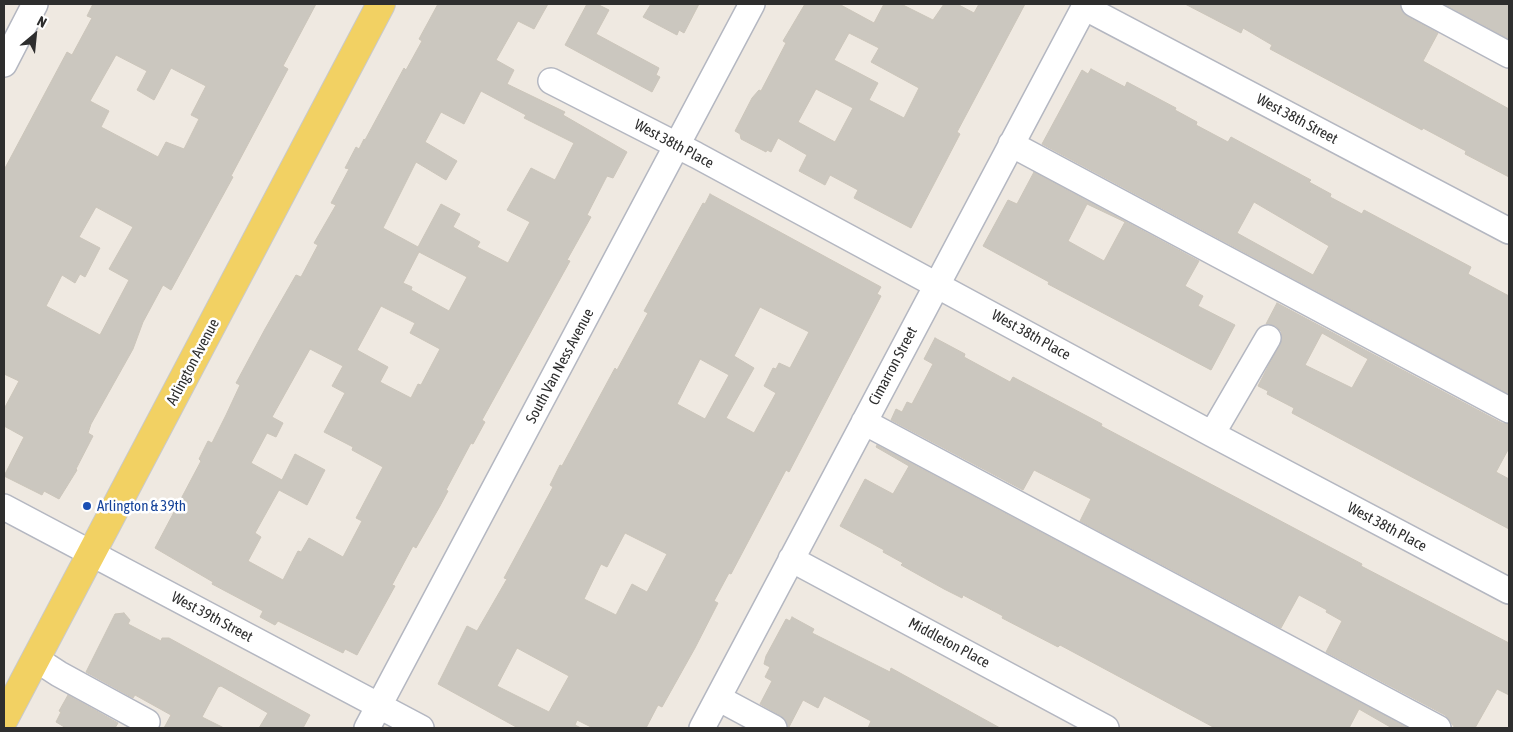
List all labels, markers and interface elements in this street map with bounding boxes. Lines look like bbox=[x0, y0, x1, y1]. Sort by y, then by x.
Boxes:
north arrow bbox=[10, 10, 60, 60]
text: N bbox=[35, 13, 49, 31]
street label: West 38th Street bbox=[1253, 90, 1341, 148]
street label: West 38th Place bbox=[631, 116, 717, 172]
street label: South Van Ness Avenue bbox=[522, 306, 598, 426]
street label: West 38th Place bbox=[988, 306, 1074, 364]
street label: Arlington Avenue bbox=[163, 316, 223, 408]
street label: Cimarron Street bbox=[865, 324, 921, 408]
place label: Arlington & 39th bbox=[97, 497, 186, 515]
street label: West 38th Place bbox=[1344, 499, 1430, 555]
marker: Arlington & 39th bbox=[81, 500, 93, 512]
street label: West 39th Street bbox=[168, 588, 256, 646]
street label: Middleton Place bbox=[905, 614, 993, 672]

